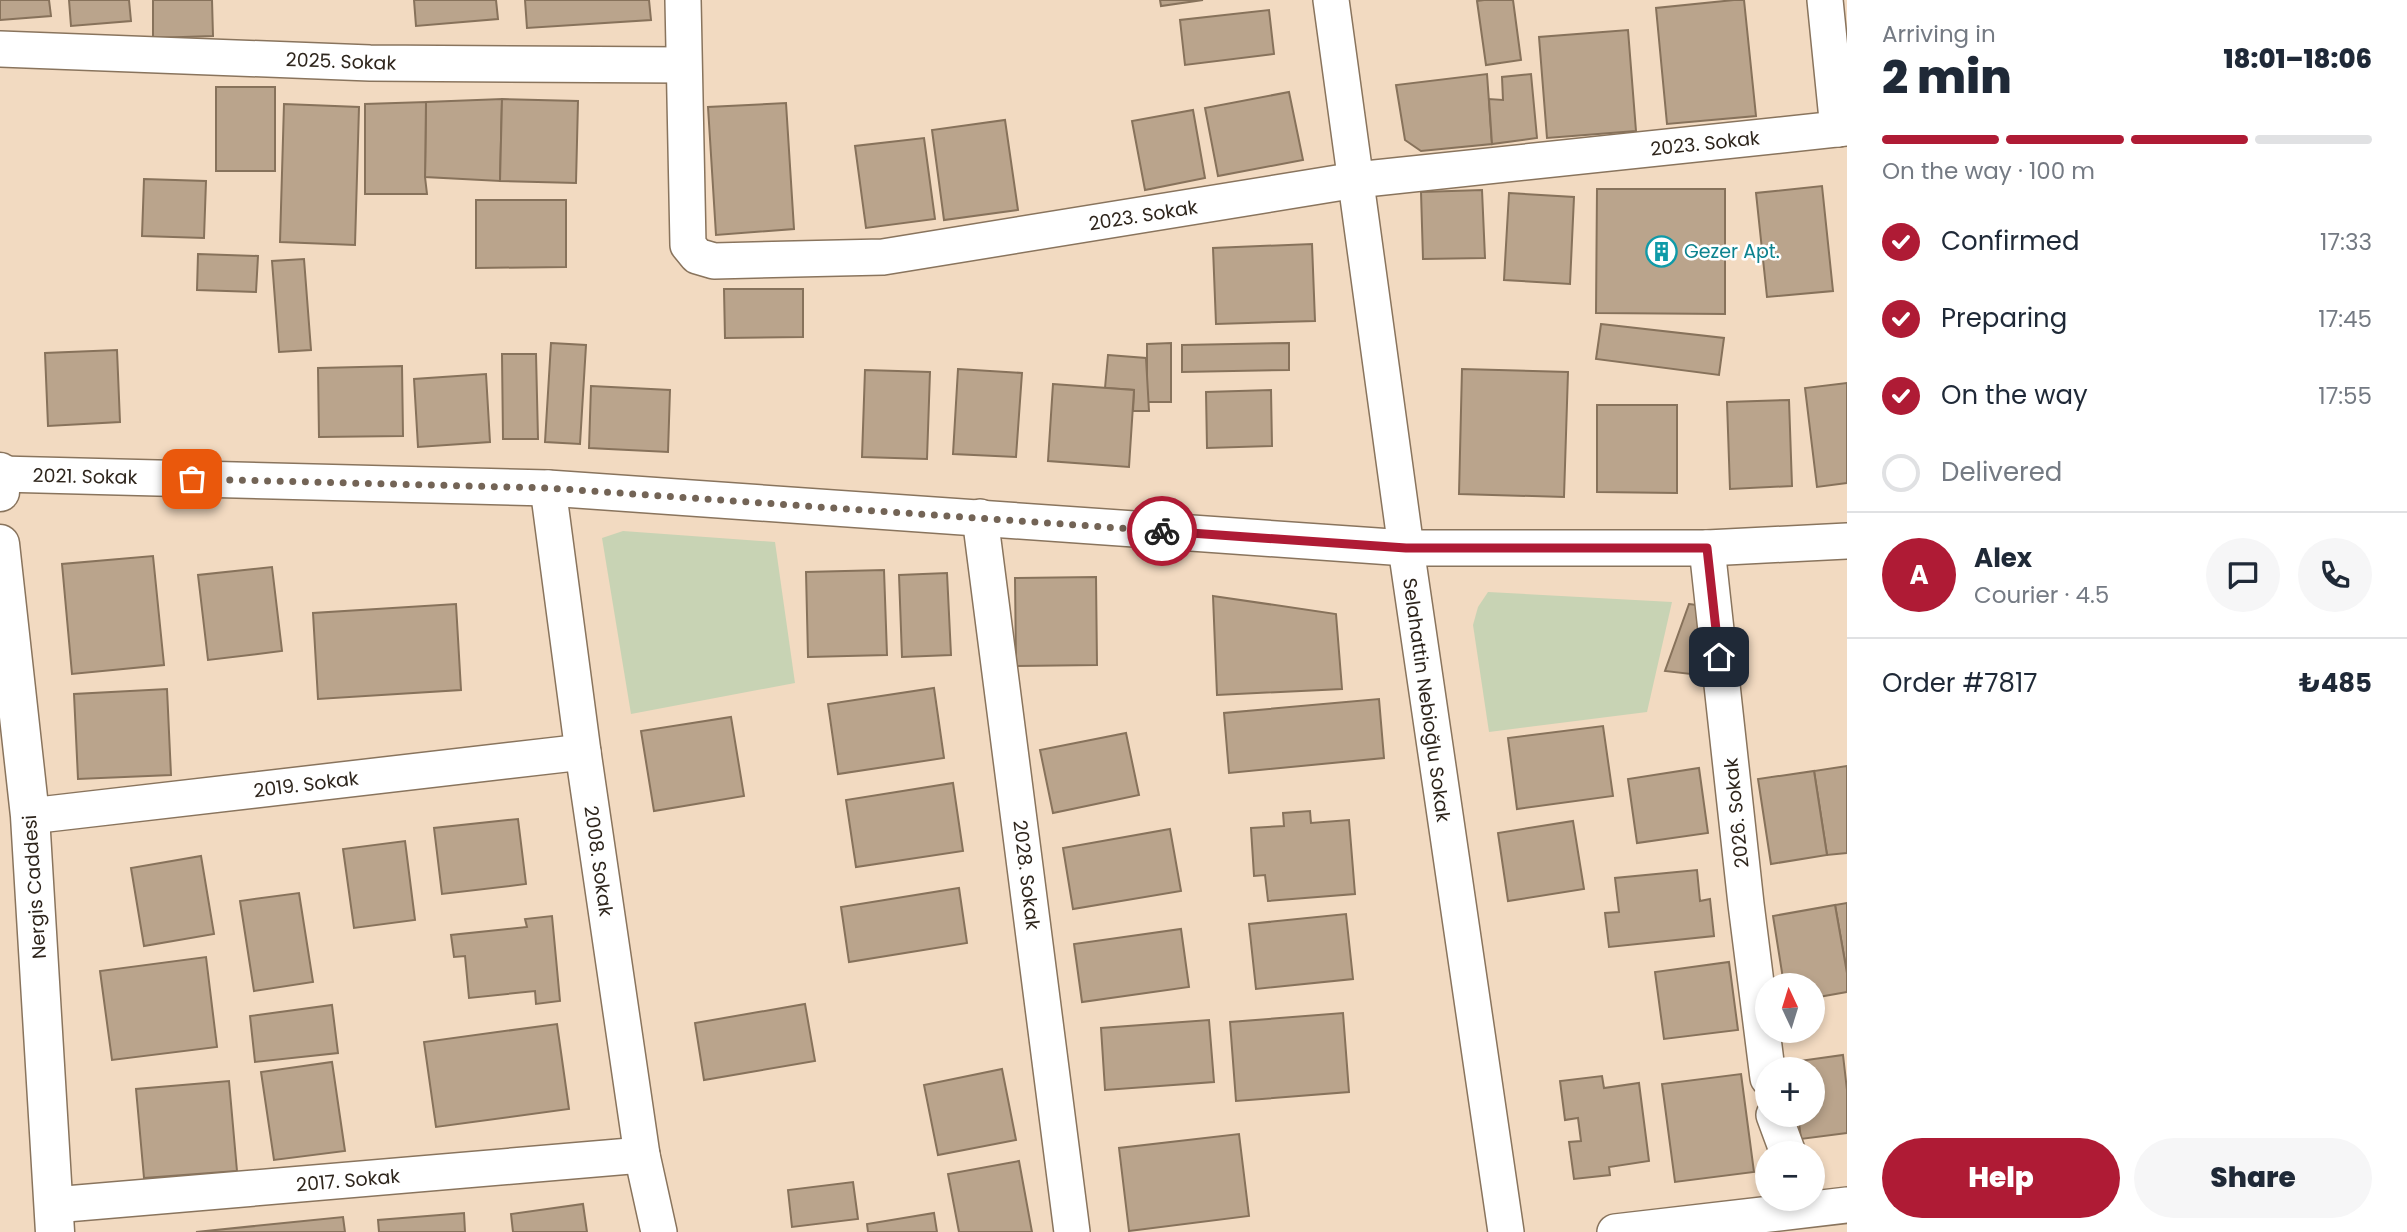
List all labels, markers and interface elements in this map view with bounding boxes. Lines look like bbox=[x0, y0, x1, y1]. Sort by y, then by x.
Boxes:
text: Arriving in bbox=[1882, 18, 1996, 50]
text: 18:01–18:06 bbox=[2224, 41, 2372, 77]
text: 2 min bbox=[1882, 45, 2012, 109]
street label: 2025. Sokak bbox=[285, 46, 397, 77]
street label: 2023. Sokak bbox=[1649, 124, 1761, 163]
text: On the way · 100 m bbox=[1882, 155, 2095, 187]
street label: 2023. Sokak bbox=[1087, 194, 1200, 237]
icon: check bbox=[1882, 223, 1920, 261]
text: Confirmed bbox=[1941, 223, 2079, 259]
text: 17:33 bbox=[2320, 226, 2372, 258]
building icon: Gezer Apt. bbox=[1644, 234, 1678, 268]
place label: Gezer Apt. bbox=[1684, 238, 1780, 265]
icon: check bbox=[1882, 300, 1920, 338]
text: Preparing bbox=[1941, 300, 2067, 336]
text: 17:45 bbox=[2318, 303, 2372, 335]
icon: check bbox=[1882, 377, 1920, 415]
text: On the way bbox=[1941, 377, 2088, 413]
text: 17:55 bbox=[2318, 380, 2372, 412]
pin bbox=[162, 449, 222, 509]
text: Delivered bbox=[1941, 454, 2062, 490]
icon: bag bbox=[173, 460, 211, 498]
street label: 2021. Sokak bbox=[32, 462, 138, 491]
courier bbox=[1127, 496, 1197, 566]
icon: bike bbox=[1143, 512, 1181, 550]
button: chat bbox=[2206, 538, 2280, 612]
button: phone bbox=[2298, 538, 2372, 612]
text: Alex bbox=[1974, 540, 2032, 576]
text: A bbox=[1909, 557, 1929, 593]
street label: Selahattin Nebioğlu Sokak bbox=[1396, 576, 1457, 824]
text: Courier · 4.5 bbox=[1974, 579, 2109, 611]
pin bbox=[1689, 627, 1749, 687]
icon: home bbox=[1700, 638, 1738, 676]
text: Order #7817 bbox=[1882, 665, 2037, 701]
text: ₺485 bbox=[2299, 665, 2372, 701]
street label: 2026. Sokak bbox=[1717, 756, 1756, 869]
street label: 2019. Sokak bbox=[252, 765, 360, 804]
street label: 2008. Sokak bbox=[577, 804, 620, 918]
street label: Nergis Caddesi bbox=[16, 814, 53, 960]
street label: 2028. Sokak bbox=[1006, 819, 1047, 932]
north arrow bbox=[1755, 973, 1825, 1043]
map controls bbox=[1755, 973, 1825, 1211]
button: + bbox=[1755, 1057, 1825, 1127]
button: Help bbox=[1882, 1138, 2120, 1218]
button: Share bbox=[2134, 1138, 2372, 1218]
button: − bbox=[1755, 1141, 1825, 1211]
street label: 2017. Sokak bbox=[295, 1162, 401, 1198]

